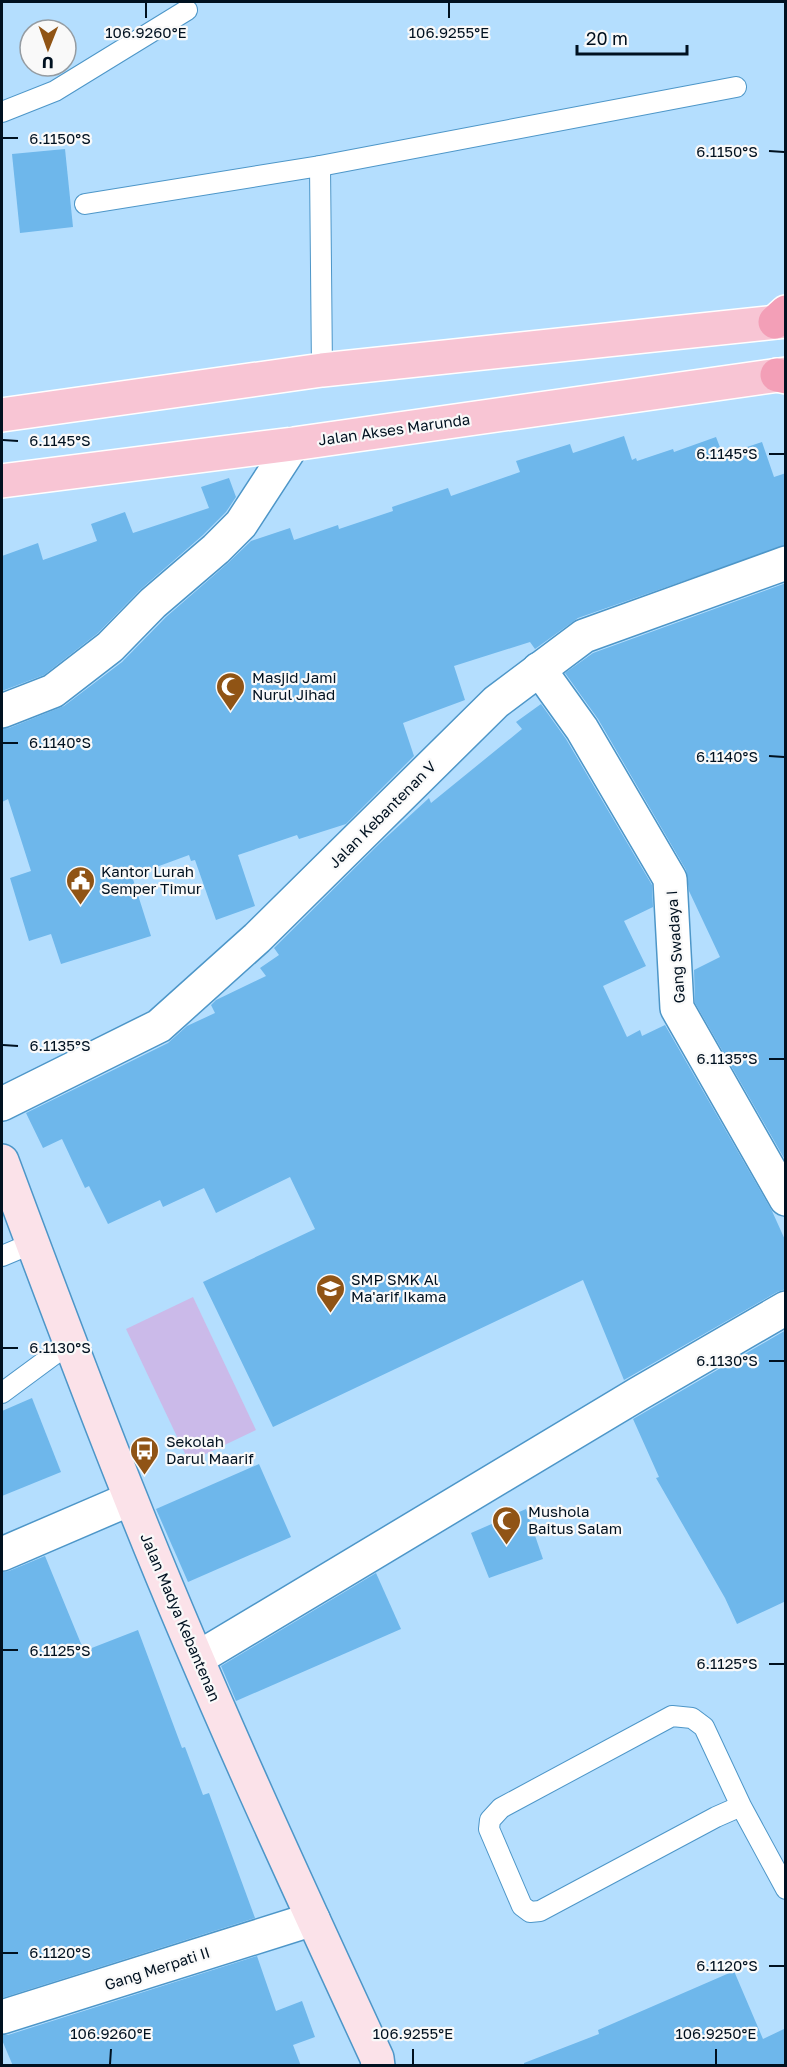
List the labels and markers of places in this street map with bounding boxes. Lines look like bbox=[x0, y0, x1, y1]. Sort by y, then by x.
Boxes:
place label: Masjid Jami Nurul Jihad bbox=[252, 668, 336, 703]
mosque icon: Masjid Jami Nurul Jihad bbox=[215, 670, 247, 712]
place label: Kantor Lurah Semper Timur bbox=[101, 862, 202, 897]
public building icon: Kantor Lurah Semper Timur bbox=[64, 864, 96, 906]
place label: SMP SMK Al Ma'arif Ikama bbox=[351, 1270, 446, 1305]
school or university icon: SMP SMK Al Ma'arif Ikama bbox=[314, 1272, 346, 1314]
place label: Sekolah Darul Maarif bbox=[166, 1432, 254, 1467]
bus stop icon: Sekolah Darul Maarif bbox=[129, 1434, 161, 1476]
place label: Mushola Baitus Salam bbox=[528, 1502, 622, 1537]
mosque icon: Mushola Baitus Salam bbox=[491, 1504, 523, 1546]

